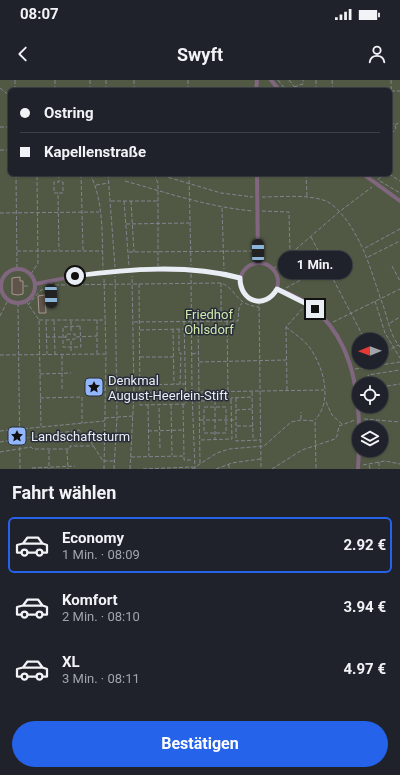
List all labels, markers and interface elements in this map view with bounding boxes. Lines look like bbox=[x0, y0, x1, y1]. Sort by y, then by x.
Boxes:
text: 08:07 bbox=[20, 5, 59, 23]
icon: back bbox=[12, 43, 34, 65]
icon: person bbox=[366, 43, 388, 65]
text: Swyft bbox=[177, 44, 223, 65]
text: Ostring bbox=[44, 104, 94, 122]
text: Kapellenstraße bbox=[44, 143, 146, 161]
car bbox=[252, 239, 264, 263]
callout: 1 Min. bbox=[278, 251, 352, 279]
text: 1 Min. bbox=[297, 257, 333, 272]
route start bbox=[66, 267, 84, 285]
car bbox=[45, 284, 57, 308]
route end bbox=[306, 300, 324, 318]
park label: Friedhof Ohlsdorf bbox=[184, 307, 234, 337]
north arrow bbox=[352, 333, 388, 369]
map controls bbox=[352, 333, 388, 457]
place label: Denkmal August-Heerlein-Stift bbox=[108, 373, 228, 403]
place icon: Denkmal August-Heerlein-Stift bbox=[83, 376, 105, 398]
button: locate bbox=[352, 377, 388, 413]
button: layers bbox=[352, 421, 388, 457]
place icon: Landschaftsturm bbox=[6, 425, 28, 447]
place label: Landschaftsturm bbox=[31, 429, 130, 444]
text: Fahrt wählen bbox=[12, 482, 116, 503]
icon: car bbox=[14, 527, 50, 563]
text: Economy bbox=[62, 529, 124, 547]
text: 2.92 € bbox=[343, 536, 386, 554]
text: 1 Min. · 08:09 bbox=[62, 547, 140, 562]
icon: car bbox=[14, 589, 50, 625]
text: Komfort bbox=[62, 591, 118, 609]
text: 3.94 € bbox=[343, 598, 386, 616]
text: 2 Min. · 08:10 bbox=[62, 609, 140, 624]
icon: car bbox=[14, 651, 50, 687]
text: XL bbox=[62, 653, 80, 671]
text: 4.97 € bbox=[343, 660, 386, 678]
text: 3 Min. · 08:11 bbox=[62, 671, 140, 686]
button: Bestätigen bbox=[12, 721, 388, 767]

